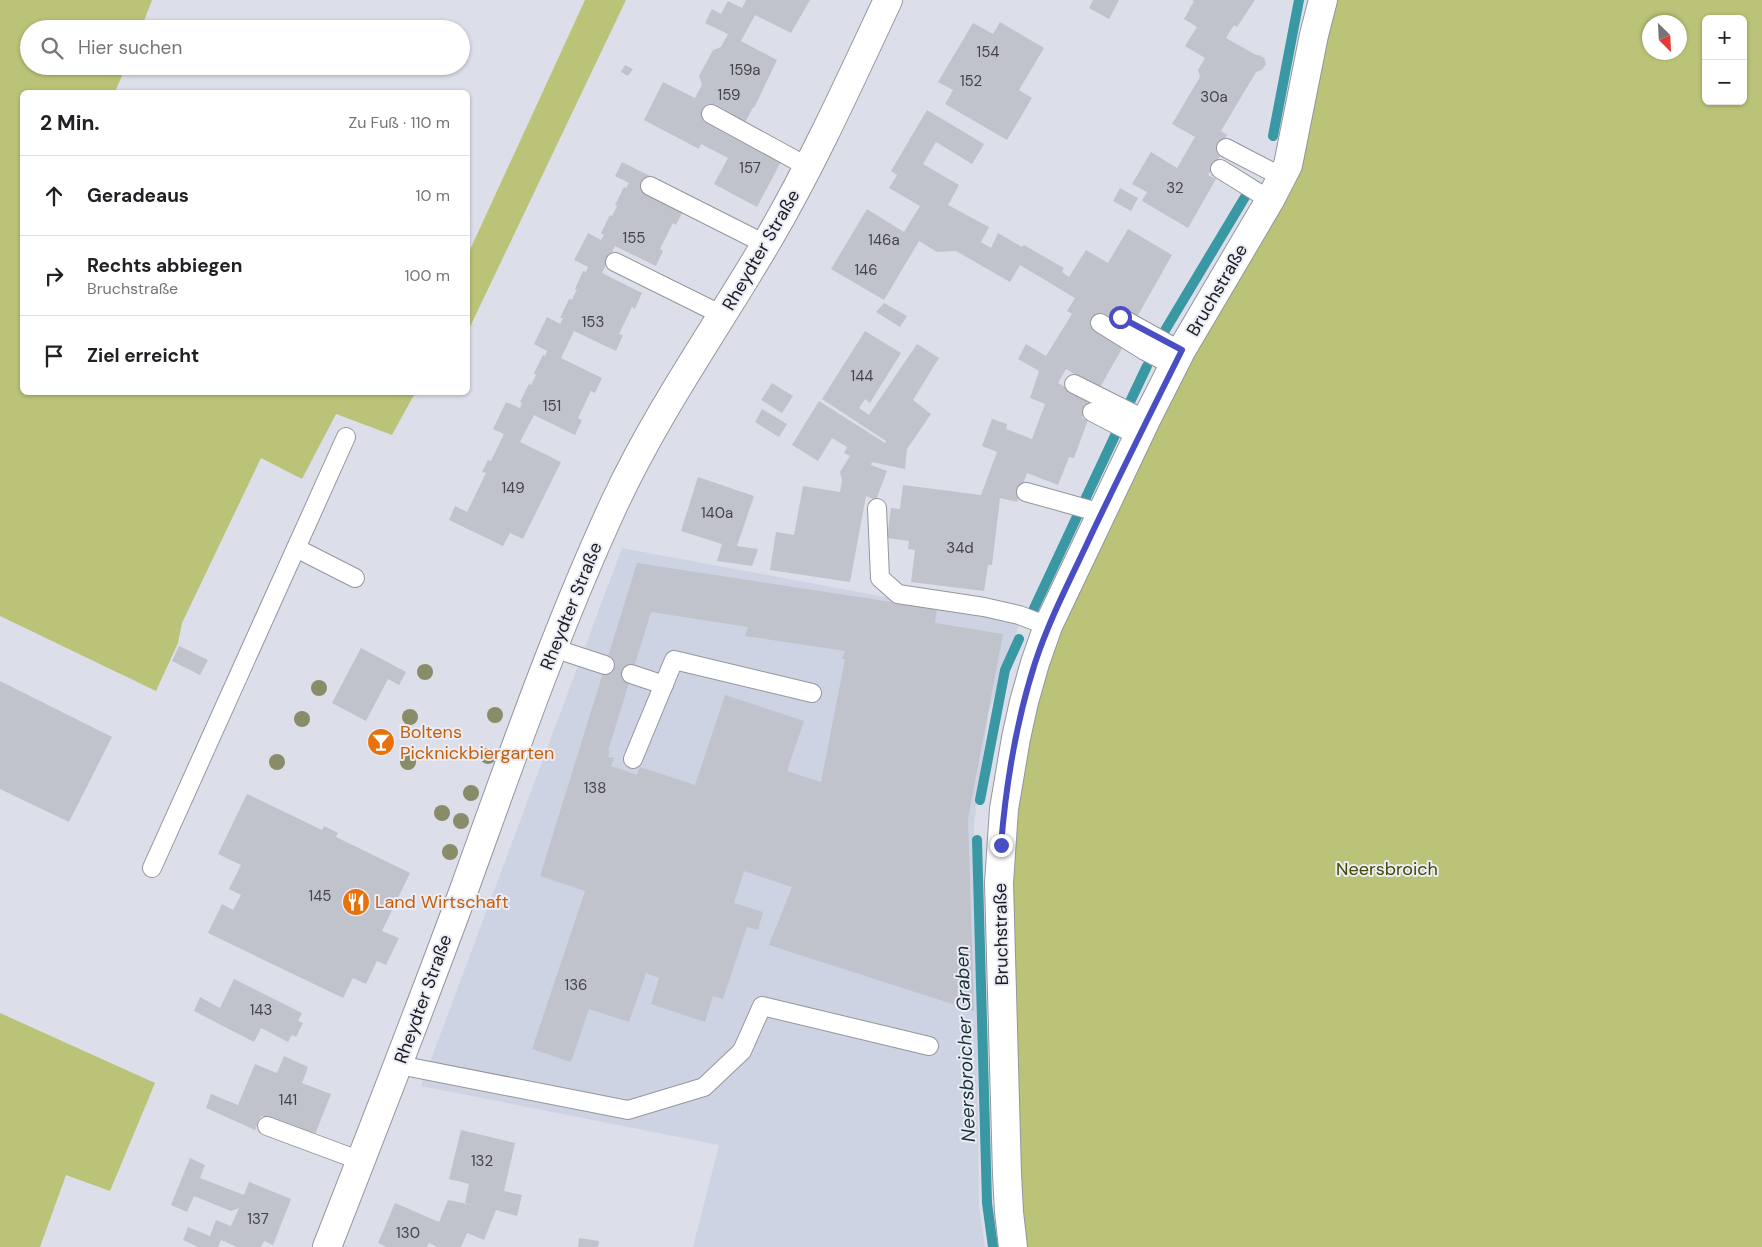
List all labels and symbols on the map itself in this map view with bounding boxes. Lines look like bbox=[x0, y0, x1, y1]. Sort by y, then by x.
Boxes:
north arrow bbox=[1642, 15, 1687, 60]
house number: 154 bbox=[977, 42, 999, 62]
house number: 159a bbox=[730, 60, 760, 80]
house number: 152 bbox=[960, 71, 982, 91]
house number: 159 bbox=[718, 85, 740, 105]
house number: 30a bbox=[1200, 87, 1228, 107]
house number: 157 bbox=[739, 158, 761, 178]
house number: 32 bbox=[1166, 178, 1184, 198]
street label: Rheydter Straße bbox=[717, 185, 805, 315]
house number: 155 bbox=[623, 228, 645, 248]
house number: 146a bbox=[868, 230, 900, 250]
street label: Bruchstraße bbox=[1181, 240, 1253, 340]
house number: 146 bbox=[854, 260, 878, 280]
route start bbox=[1109, 306, 1132, 329]
house number: 153 bbox=[582, 312, 604, 332]
house number: 144 bbox=[851, 366, 873, 386]
house number: 151 bbox=[543, 396, 561, 416]
house number: 149 bbox=[501, 478, 525, 498]
house number: 140a bbox=[701, 503, 733, 523]
house number: 34d bbox=[946, 538, 974, 558]
street label: Rheydter Straße bbox=[534, 539, 608, 673]
place label: Boltens Picknickbiergarten bbox=[400, 720, 554, 765]
bar icon: Boltens Picknickbiergarten bbox=[366, 727, 396, 757]
house number: 138 bbox=[584, 778, 606, 798]
route end bbox=[990, 834, 1013, 857]
park label: Neersbroich bbox=[1336, 857, 1438, 881]
street label: Bruchstraße bbox=[988, 883, 1014, 985]
house number: 145 bbox=[309, 886, 331, 906]
restaurant icon: Land Wirtschaft bbox=[341, 887, 371, 917]
place label: Land Wirtschaft bbox=[375, 890, 509, 914]
street label: Rheydter Straße bbox=[389, 931, 457, 1067]
water label: Neersbroicher Graben bbox=[949, 945, 981, 1143]
house number: 136 bbox=[565, 975, 587, 995]
house number: 143 bbox=[250, 1000, 272, 1020]
house number: 141 bbox=[279, 1090, 297, 1110]
house number: 132 bbox=[471, 1151, 493, 1171]
house number: 137 bbox=[247, 1209, 269, 1229]
house number: 130 bbox=[396, 1223, 420, 1243]

